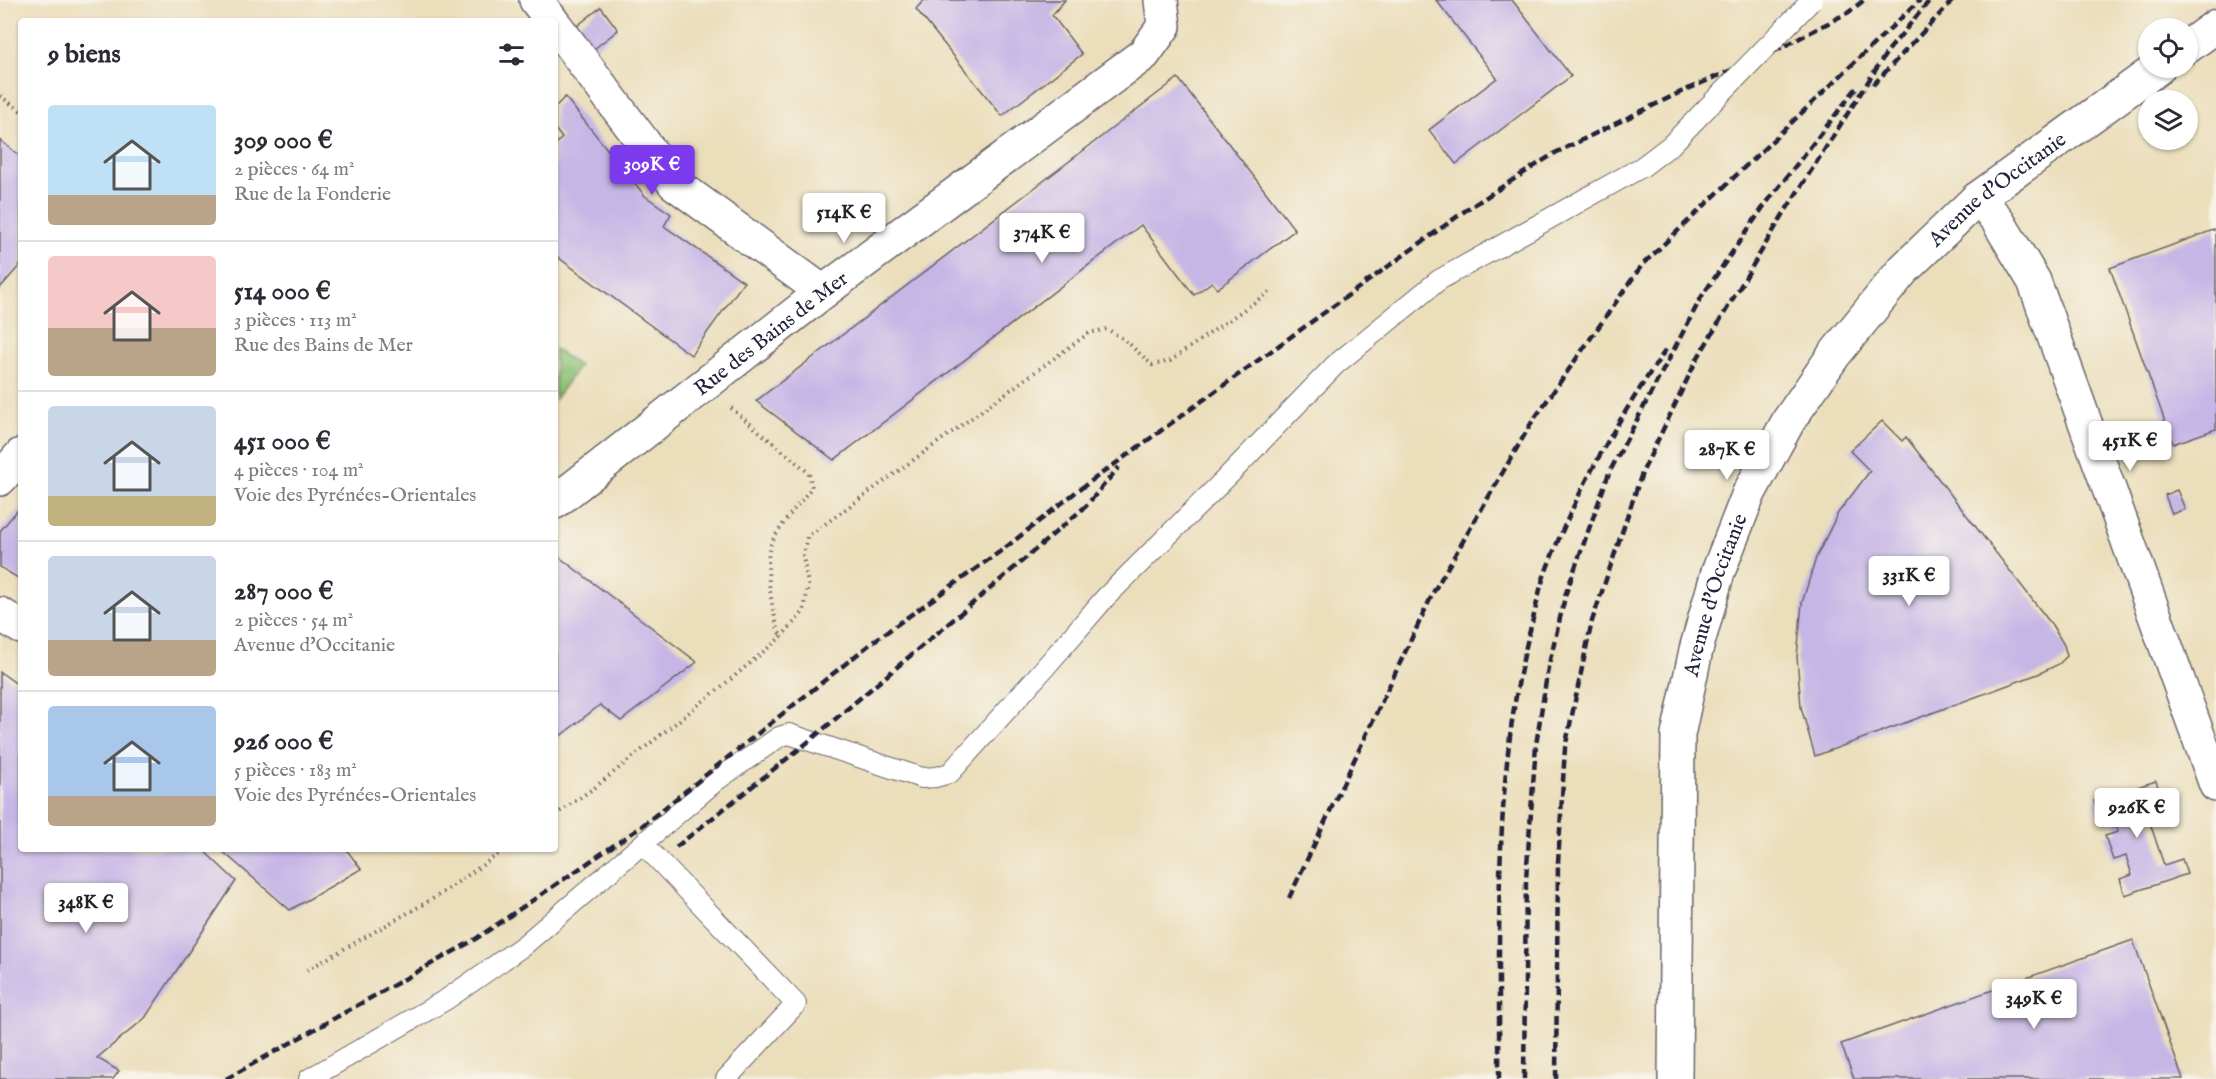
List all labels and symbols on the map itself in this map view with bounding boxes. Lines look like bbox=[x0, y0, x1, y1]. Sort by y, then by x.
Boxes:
street label: Avenue d'Occitanie bbox=[1923, 127, 2072, 254]
pin: 309K € bbox=[603, 145, 701, 196]
pin: 514K € bbox=[795, 193, 893, 244]
pin: 374K € bbox=[993, 213, 1091, 264]
street label: Rue des Bains de Mer bbox=[689, 266, 854, 403]
pin: 451K € bbox=[2081, 421, 2179, 472]
pin: 287K € bbox=[1678, 430, 1776, 481]
street label: Avenue d'Occitanie bbox=[1679, 510, 1755, 680]
pin: 331K € bbox=[1860, 556, 1958, 607]
pin: 926K € bbox=[2088, 788, 2186, 839]
pin: 348K € bbox=[37, 883, 135, 934]
pin: 349K € bbox=[1985, 979, 2083, 1030]

